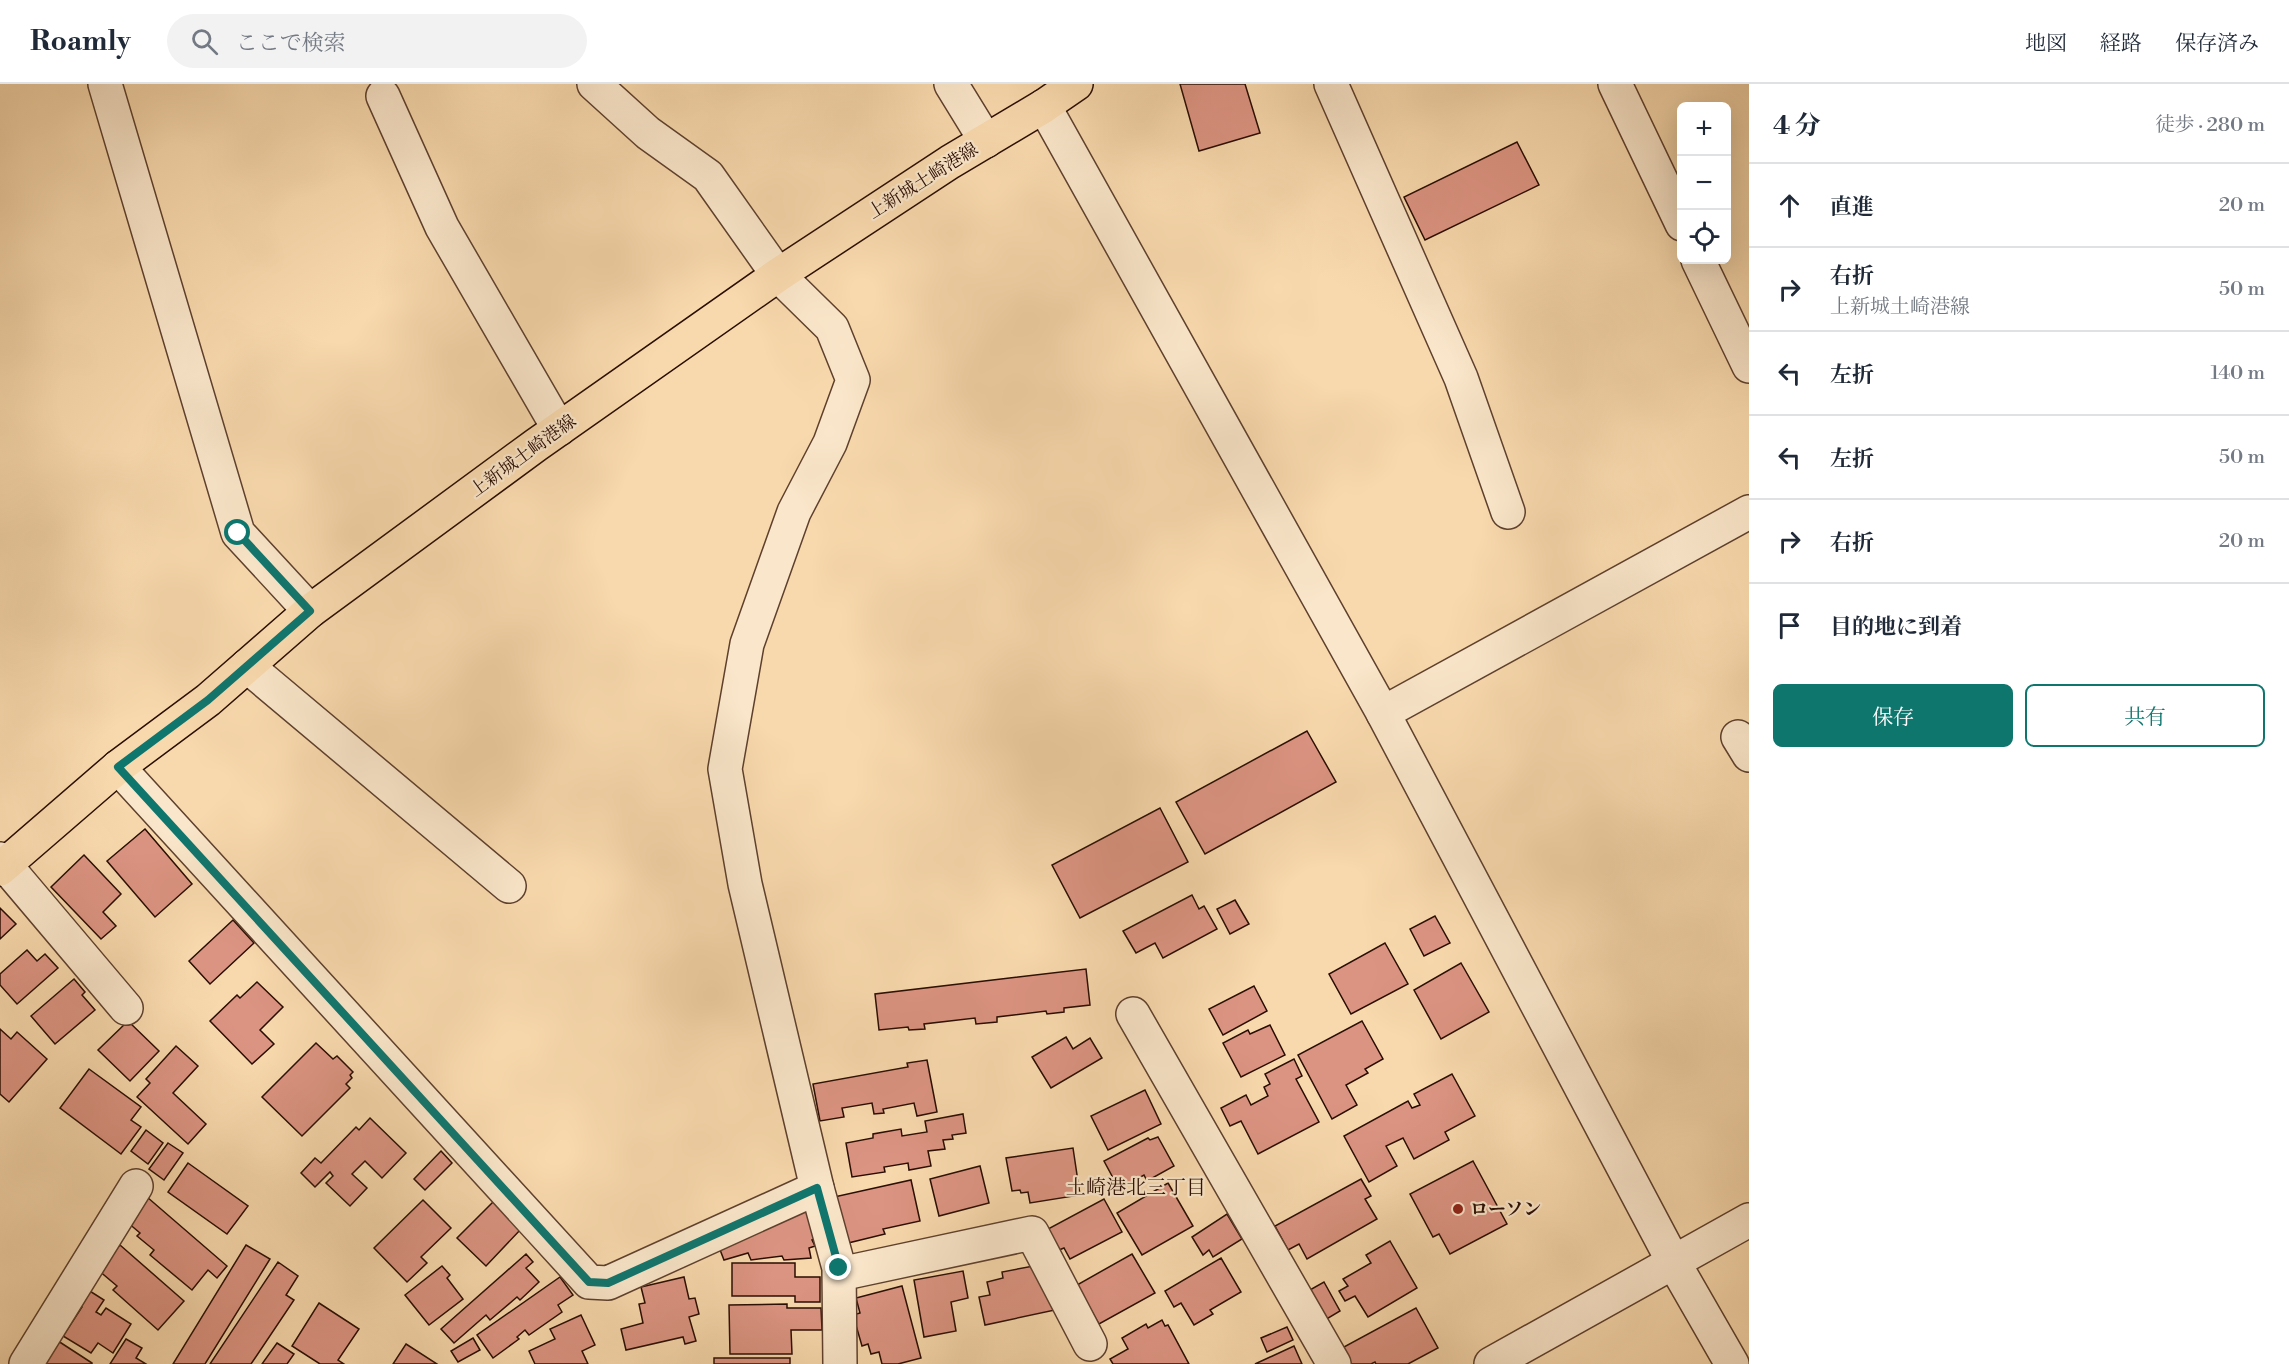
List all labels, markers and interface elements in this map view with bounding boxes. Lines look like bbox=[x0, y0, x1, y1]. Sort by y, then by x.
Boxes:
search box bbox=[167, 14, 587, 68]
text: Roamly bbox=[30, 24, 131, 59]
icon: search bbox=[188, 25, 221, 58]
text: ここで検索 bbox=[236, 30, 346, 57]
text: 地図 bbox=[2025, 31, 2067, 57]
text: 経路 bbox=[2100, 31, 2142, 57]
text: 保存済み bbox=[2175, 31, 2259, 57]
map controls bbox=[1677, 102, 1731, 264]
button: + bbox=[1677, 102, 1731, 156]
text: 4 分 bbox=[1773, 110, 1821, 142]
text: 徒歩 · 280 m bbox=[2155, 113, 2265, 138]
street label: 上新城土崎港線 bbox=[863, 138, 983, 224]
button: − bbox=[1677, 156, 1731, 210]
icon: ahead bbox=[1773, 189, 1806, 222]
text: 20 m bbox=[2219, 193, 2265, 218]
text: 直進 bbox=[1830, 194, 1874, 221]
button: locate bbox=[1677, 210, 1731, 264]
text: 右折 bbox=[1830, 263, 1874, 290]
icon: right bbox=[1773, 273, 1806, 306]
text: 50 m bbox=[2219, 277, 2265, 302]
text: 上新城土崎港線 bbox=[1830, 295, 1970, 320]
icon: left bbox=[1773, 357, 1806, 390]
text: 140 m bbox=[2210, 361, 2265, 386]
text: 左折 bbox=[1830, 362, 1874, 389]
street label: 上新城土崎港線 bbox=[465, 410, 581, 502]
icon: left bbox=[1773, 441, 1806, 474]
text: 50 m bbox=[2219, 445, 2265, 470]
text: 左折 bbox=[1830, 446, 1874, 473]
route start bbox=[224, 519, 250, 545]
icon: right bbox=[1773, 525, 1806, 558]
text: 20 m bbox=[2219, 529, 2265, 554]
text: 右折 bbox=[1830, 530, 1874, 557]
icon: arrive bbox=[1773, 609, 1806, 642]
text: 目的地に到着 bbox=[1830, 614, 1962, 641]
button: 保存 bbox=[1773, 684, 2013, 747]
button: 共有 bbox=[2025, 684, 2265, 747]
district label: 土崎港北三丁目 bbox=[1066, 1176, 1206, 1201]
place label: ローソン bbox=[1470, 1198, 1541, 1221]
marker: ローソン bbox=[1451, 1202, 1465, 1216]
route end bbox=[825, 1254, 851, 1280]

